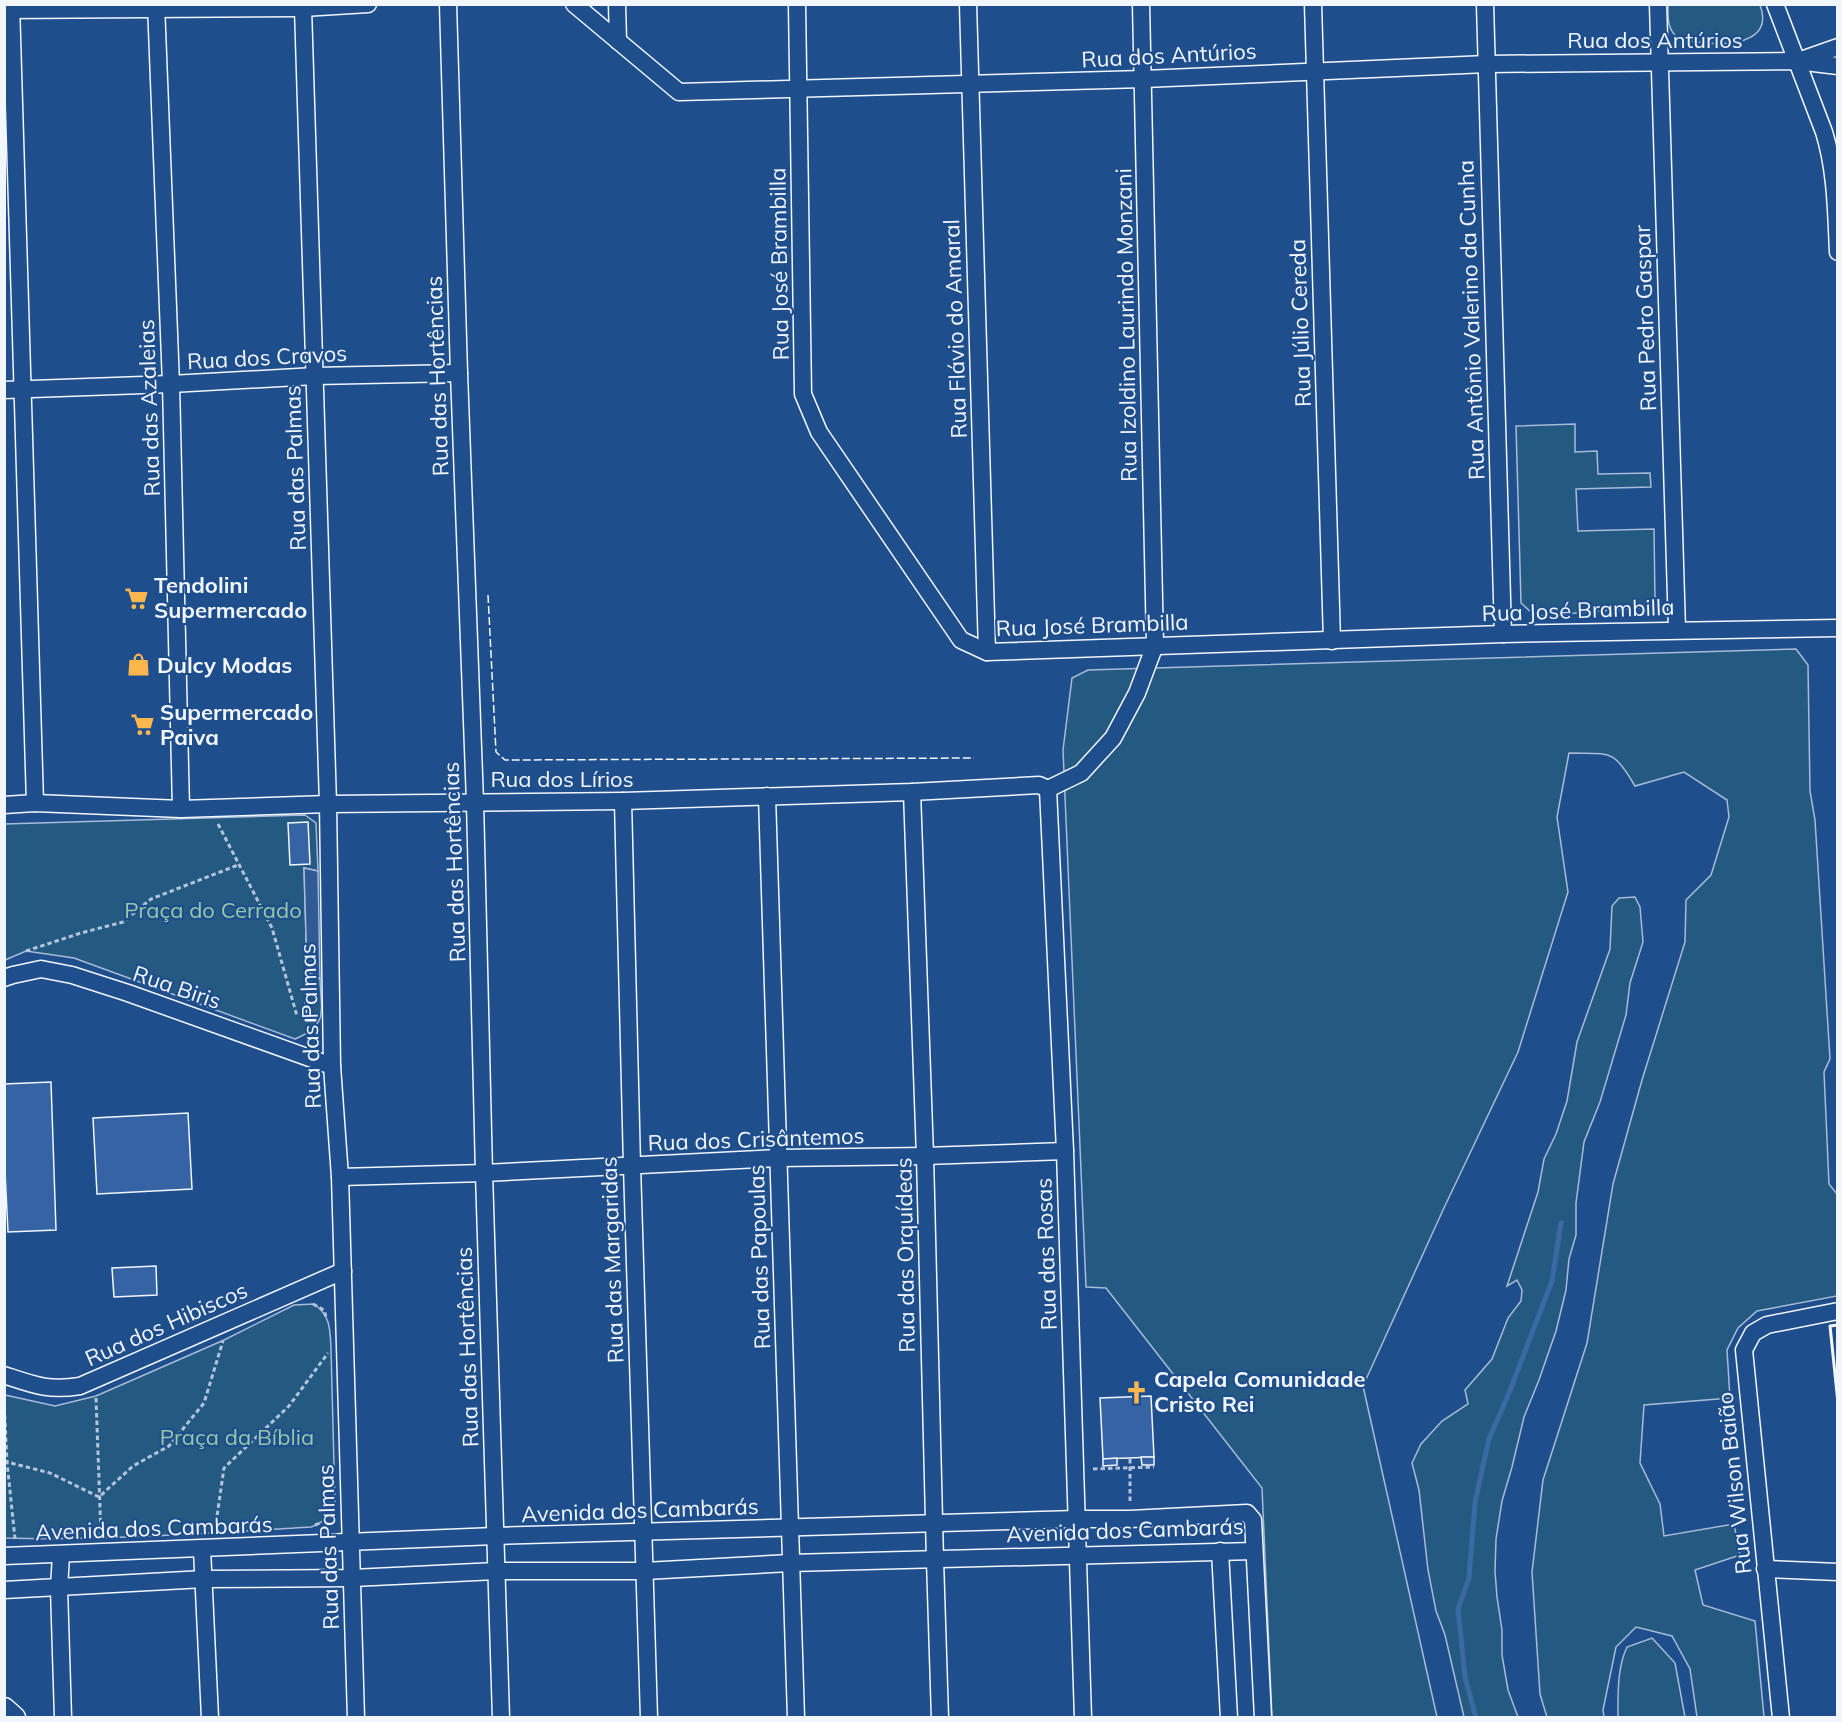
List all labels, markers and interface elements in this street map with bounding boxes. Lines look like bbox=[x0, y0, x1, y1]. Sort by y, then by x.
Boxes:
street label: Rua dos Antúrios bbox=[1567, 26, 1743, 54]
street label: Rua dos Antúrios bbox=[1081, 36, 1257, 74]
street label: Rua Antônio Valerino da Cunha bbox=[1451, 160, 1491, 480]
street label: Rua José Brambilla bbox=[763, 167, 795, 361]
street label: Rua Izoldino Laurindo Monzani bbox=[1109, 168, 1143, 482]
street label: Rua Flávio do Amaral bbox=[937, 219, 973, 439]
street label: Rua Pedro Gaspar bbox=[1628, 224, 1662, 412]
street label: Rua Júlio Cereda bbox=[1283, 239, 1317, 407]
street label: Rua das Hortências bbox=[420, 275, 454, 477]
street label: Rua das Azaleias bbox=[132, 319, 166, 497]
street label: Rua dos Cravos bbox=[186, 339, 348, 375]
street label: Rua das Palmas bbox=[278, 385, 312, 551]
place label: Tendolini Supermercado bbox=[154, 571, 307, 624]
supermarket icon: Tendolini Supermercado bbox=[123, 585, 149, 611]
street label: Rua José Brambilla bbox=[1481, 593, 1675, 627]
street label: Rua José Brambilla bbox=[995, 608, 1189, 642]
place label: Dulcy Modas bbox=[157, 651, 292, 679]
shop icon: Dulcy Modas bbox=[126, 652, 152, 678]
place label: Supermercado Paiva bbox=[160, 698, 313, 751]
supermarket icon: Supermercado Paiva bbox=[129, 712, 155, 738]
street label: Rua das Hortências bbox=[437, 761, 471, 963]
street label: Rua dos Lírios bbox=[490, 765, 634, 793]
park label: Praça do Cerrado bbox=[124, 896, 302, 924]
street label: Rua das Palmas bbox=[293, 943, 327, 1109]
street label: Rua Biris bbox=[129, 959, 225, 1015]
street label: Rua dos Crisântemos bbox=[647, 1121, 865, 1157]
street label: Rua das Margaridas bbox=[594, 1156, 630, 1364]
street label: Rua das Orquídeas bbox=[889, 1157, 921, 1353]
street label: Rua das Papoulas bbox=[742, 1164, 776, 1350]
street label: Rua das Rosas bbox=[1029, 1177, 1063, 1331]
street label: Rua das Hortências bbox=[450, 1246, 484, 1448]
street label: Rua dos Hibiscos bbox=[80, 1276, 252, 1372]
place label: Capela Comunidade Cristo Rei bbox=[1154, 1365, 1366, 1418]
church icon: Capela Comunidade Cristo Rei bbox=[1123, 1379, 1149, 1405]
street label: Rua Wilson Baião bbox=[1711, 1390, 1757, 1576]
park label: Praça da Bíblia bbox=[160, 1423, 314, 1451]
street label: Rua das Palmas bbox=[311, 1464, 345, 1630]
street label: Avenida dos Cambarás bbox=[521, 1492, 759, 1528]
street label: Avenida dos Cambarás bbox=[35, 1510, 273, 1546]
street label: Avenida dos Cambarás bbox=[1006, 1512, 1244, 1548]

